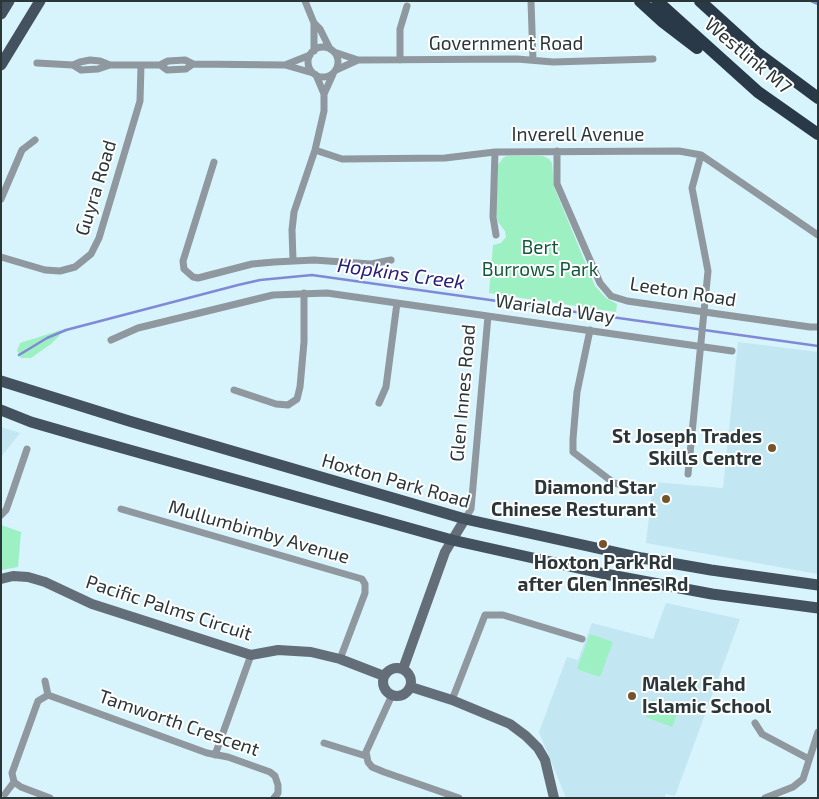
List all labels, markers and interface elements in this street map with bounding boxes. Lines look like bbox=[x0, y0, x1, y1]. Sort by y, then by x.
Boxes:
street label: Westlink M7 bbox=[700, 13, 796, 99]
street label: Government Road bbox=[429, 33, 583, 55]
street label: Inverell Avenue bbox=[512, 124, 644, 146]
street label: Guyra Road bbox=[71, 137, 121, 239]
park label: Bert Burrows Park bbox=[482, 237, 598, 281]
water label: Hopkins Creek bbox=[336, 253, 466, 295]
street label: Leeton Road bbox=[628, 272, 738, 312]
street label: Warialda Way bbox=[494, 289, 616, 329]
street label: Glen Innes Road bbox=[446, 323, 480, 463]
place label: St Joseph Trades Skills Centre bbox=[612, 426, 762, 470]
marker: St Joseph Trades Skills Centre bbox=[766, 442, 778, 454]
street label: Hoxton Park Road bbox=[319, 449, 473, 513]
place label: Diamond Star Chinese Resturant bbox=[491, 477, 656, 521]
marker: Diamond Star Chinese Resturant bbox=[660, 493, 672, 505]
street label: Mullumbimby Avenue bbox=[166, 495, 352, 569]
marker: Hoxton Park Rd after Glen Innes Rd bbox=[597, 538, 609, 550]
place label: Hoxton Park Rd after Glen Innes Rd bbox=[518, 552, 688, 596]
street label: Pacific Palms Circuit bbox=[83, 570, 255, 646]
place label: Malek Fahd Islamic School bbox=[642, 674, 771, 718]
street label: Tamworth Crescent bbox=[96, 685, 262, 761]
marker: Malek Fahd Islamic School bbox=[626, 690, 638, 702]

